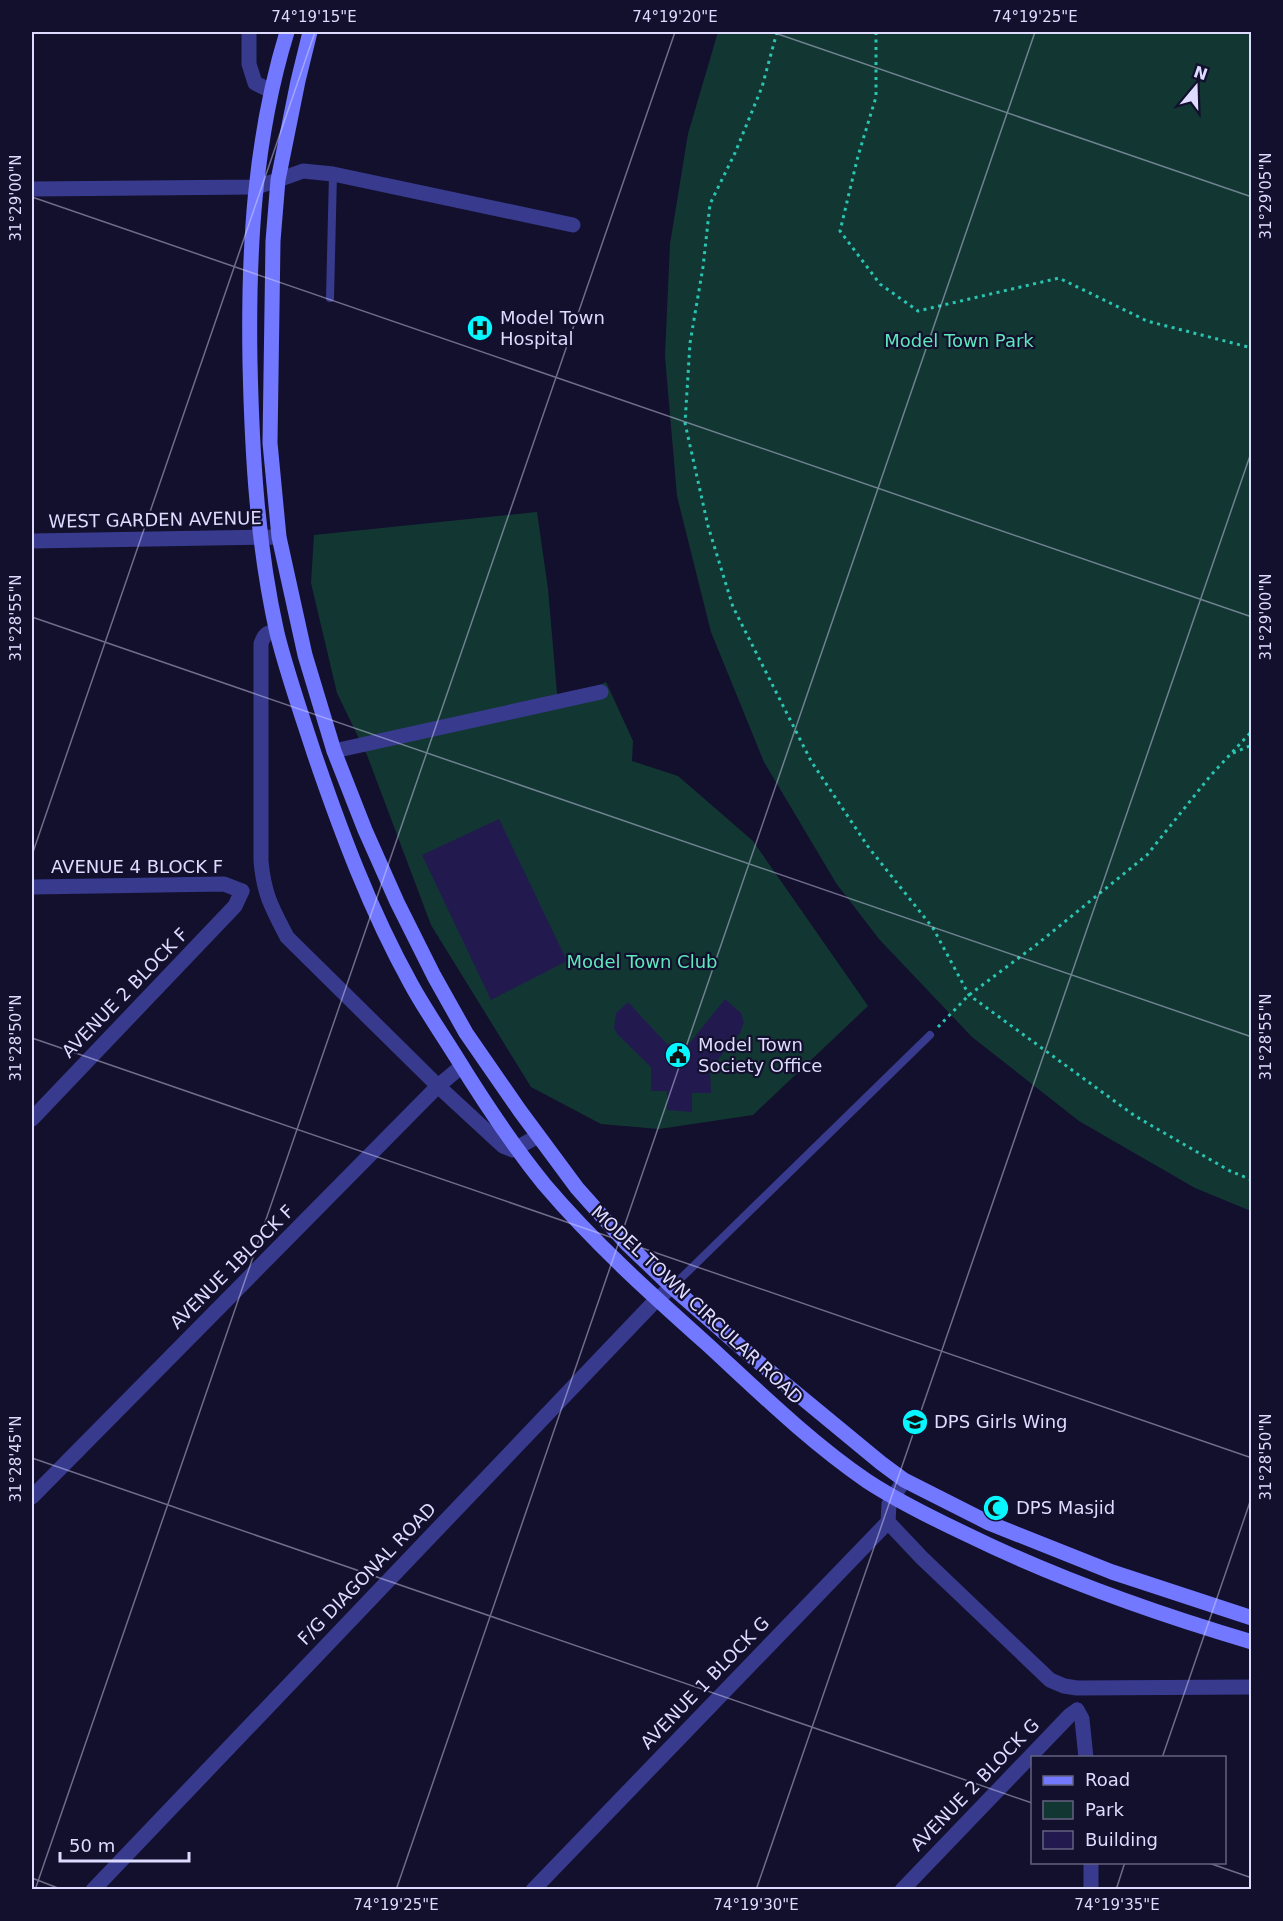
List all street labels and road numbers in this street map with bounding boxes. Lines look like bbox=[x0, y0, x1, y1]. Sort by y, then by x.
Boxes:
street label: WEST GARDEN AVENUE bbox=[48, 507, 262, 532]
street label: AVENUE 4 BLOCK F bbox=[51, 856, 223, 877]
street label: AVENUE 2 BLOCK F bbox=[57, 923, 192, 1062]
street label: AVENUE 1BLOCK F bbox=[165, 1200, 298, 1333]
street label: MODEL TOWN CIRCULAR ROAD bbox=[587, 1201, 807, 1408]
street label: F/G DIAGONAL ROAD bbox=[293, 1498, 440, 1649]
street label: AVENUE 1 BLOCK G bbox=[636, 1612, 773, 1753]
street label: AVENUE 2 BLOCK G bbox=[906, 1714, 1043, 1855]

